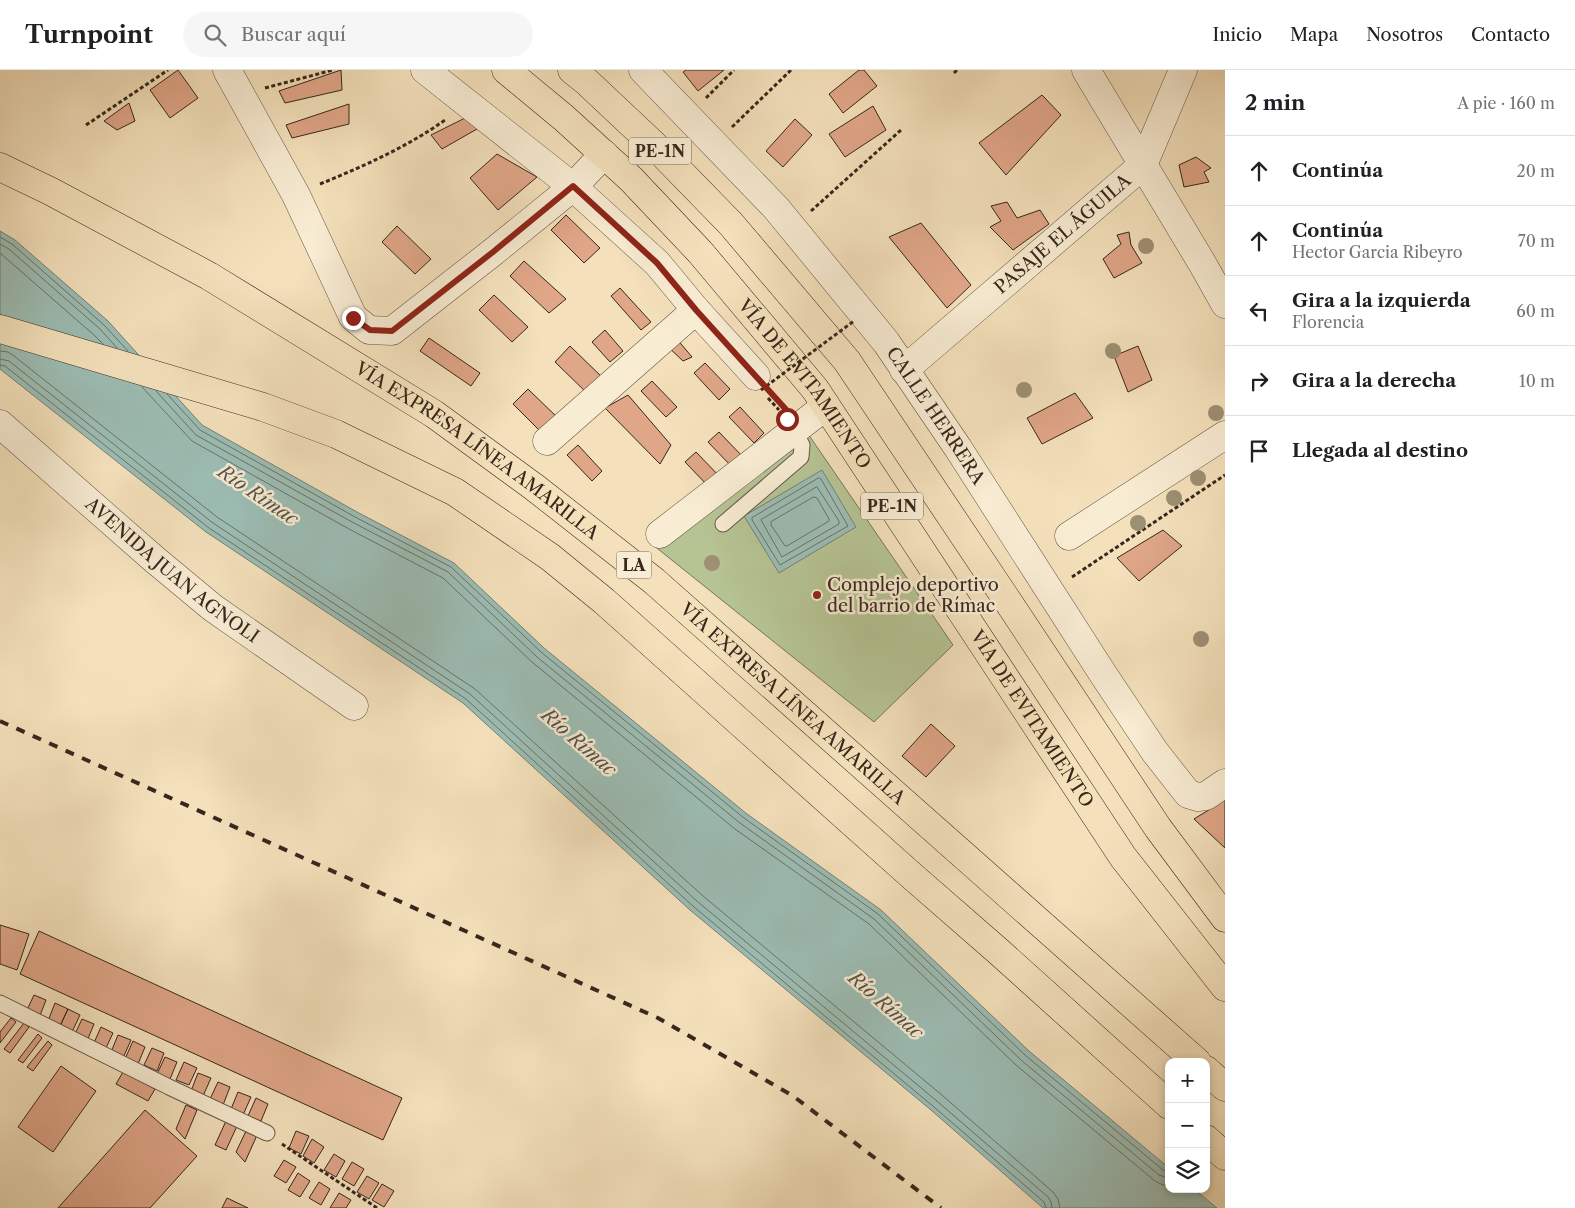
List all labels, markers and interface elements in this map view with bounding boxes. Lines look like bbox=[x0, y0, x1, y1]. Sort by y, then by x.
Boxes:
search box bbox=[183, 12, 533, 57]
text: Turnpoint bbox=[25, 20, 153, 49]
icon: search bbox=[201, 21, 229, 49]
text: Buscar aquí bbox=[241, 23, 346, 46]
text: Inicio bbox=[1213, 24, 1262, 46]
text: Mapa bbox=[1290, 24, 1338, 46]
text: Nosotros bbox=[1366, 24, 1443, 46]
text: Contacto bbox=[1471, 24, 1550, 46]
text: 2 min bbox=[1245, 90, 1305, 115]
text: A pie · 160 m bbox=[1457, 93, 1555, 113]
road number: PE-1N bbox=[629, 138, 691, 164]
icon: ahead bbox=[1245, 157, 1273, 185]
text: Continúa bbox=[1292, 159, 1383, 182]
text: 20 m bbox=[1516, 161, 1555, 181]
street label: PASAJE EL ÁGUILA bbox=[990, 169, 1136, 298]
text: Continúa bbox=[1292, 219, 1383, 242]
icon: ahead bbox=[1245, 227, 1273, 255]
text: 70 m bbox=[1518, 231, 1555, 251]
text: Hector Garcia Ribeyro bbox=[1292, 242, 1463, 262]
text: Gira a la izquierda bbox=[1292, 289, 1471, 312]
street label: VÍA DE EVITAMIENTO bbox=[733, 294, 876, 473]
icon: left bbox=[1245, 297, 1273, 325]
text: 60 m bbox=[1516, 301, 1555, 321]
route end bbox=[342, 307, 365, 330]
text: Florencia bbox=[1292, 312, 1364, 332]
street label: CALLE HERRERA bbox=[882, 343, 990, 489]
street label: VÍA EXPRESA LÍNEA AMARILLA bbox=[350, 357, 604, 545]
icon: right bbox=[1245, 367, 1273, 395]
text: Gira a la derecha bbox=[1292, 369, 1456, 392]
text: 10 m bbox=[1519, 371, 1555, 391]
route start bbox=[776, 408, 799, 431]
icon: arrive bbox=[1245, 437, 1273, 465]
text: Llegada al destino bbox=[1292, 439, 1468, 462]
water label: Río Rímac bbox=[212, 459, 304, 531]
street label: AVENIDA JUAN AGNOLI bbox=[80, 492, 263, 648]
road number: PE-1N bbox=[861, 492, 923, 520]
road number: LA bbox=[616, 552, 652, 578]
place label: Complejo deportivo del barrio de Rímac bbox=[827, 574, 999, 617]
marker: Complejo deportivo del barrio de Rímac bbox=[811, 589, 823, 601]
street label: VÍA EXPRESA LÍNEA AMARILLA bbox=[675, 598, 910, 810]
street label: VÍA DE EVITAMIENTO bbox=[965, 625, 1098, 811]
water label: Río Rímac bbox=[535, 702, 622, 782]
water label: Río Rímac bbox=[842, 965, 929, 1045]
map controls bbox=[1165, 1058, 1210, 1193]
button: + bbox=[1165, 1058, 1210, 1103]
button: − bbox=[1165, 1103, 1210, 1148]
button: layers bbox=[1165, 1148, 1210, 1193]

